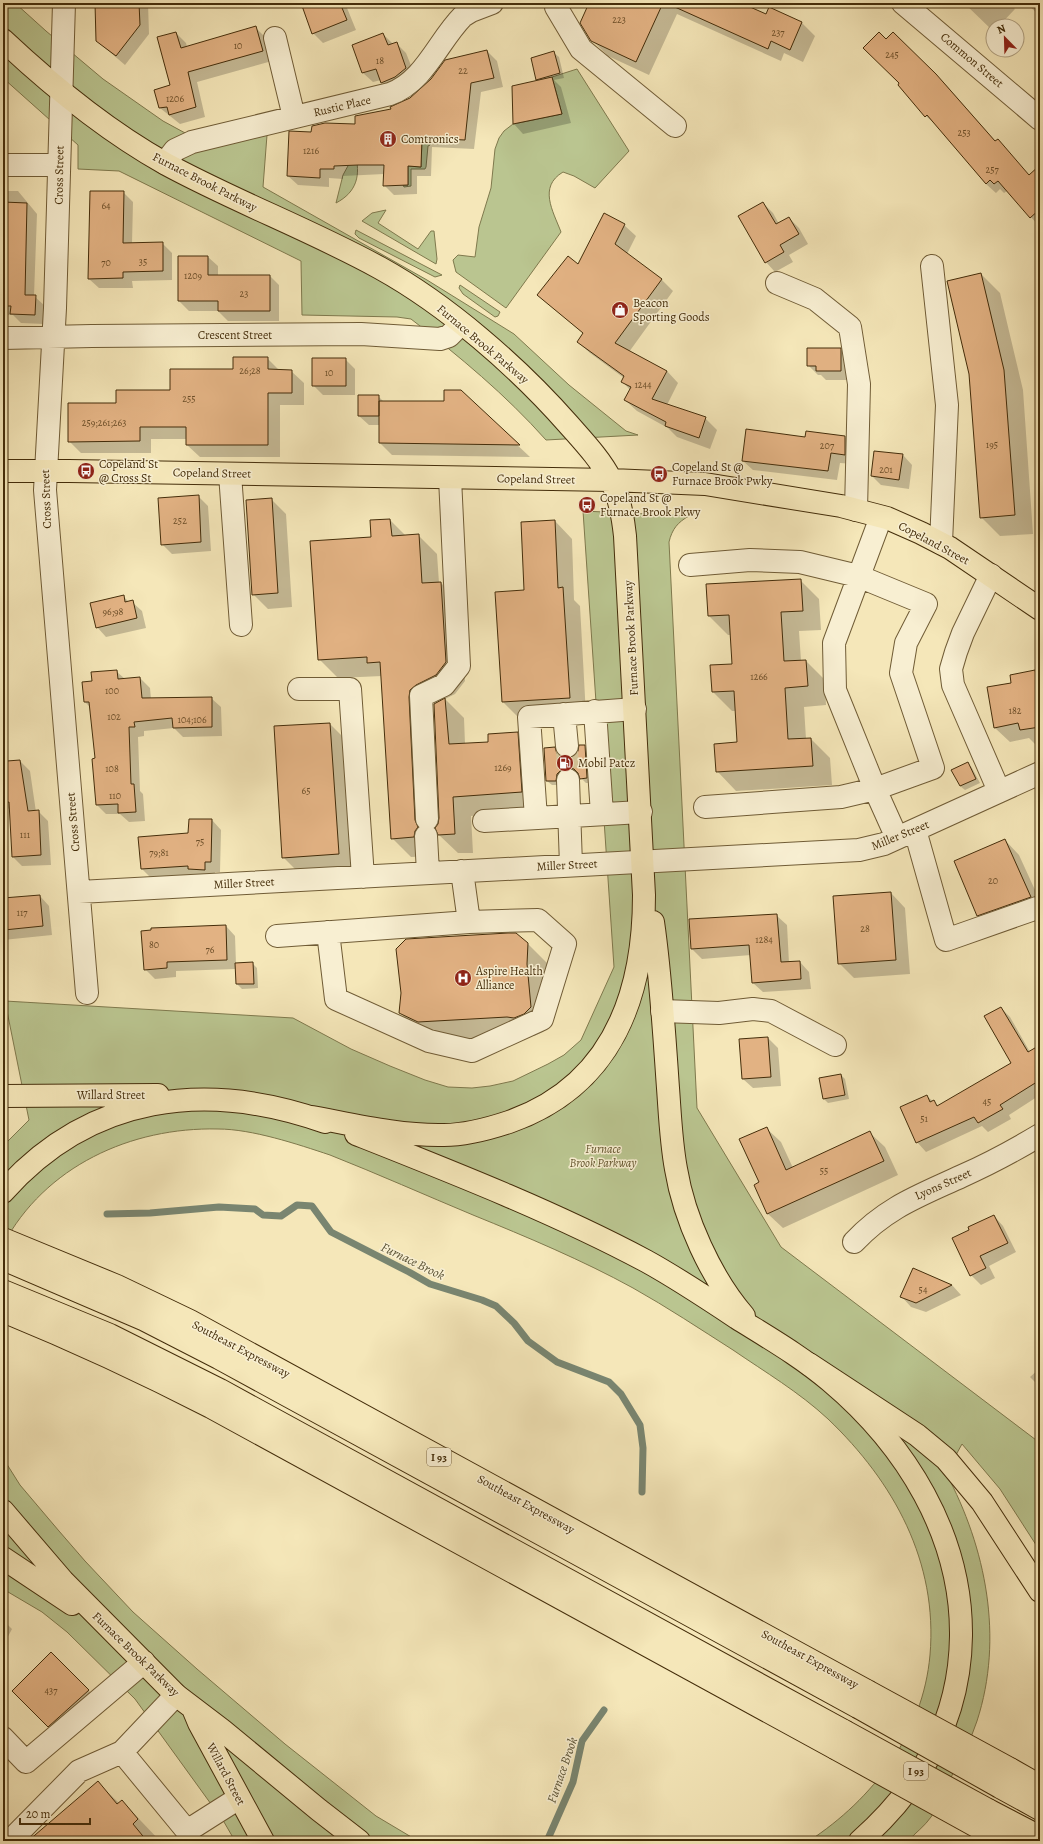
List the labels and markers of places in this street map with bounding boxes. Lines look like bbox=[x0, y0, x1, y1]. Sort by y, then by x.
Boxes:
building icon: Comtronics bbox=[378, 129, 398, 149]
place label: Comtronics bbox=[401, 131, 459, 147]
place label: Beacon Sporting Goods bbox=[633, 295, 710, 325]
shop icon: Beacon Sporting Goods bbox=[610, 300, 630, 320]
place label: Copeland St @ Cross St bbox=[99, 456, 158, 486]
place label: Copeland St @ Furnace Brook Pwky bbox=[672, 459, 773, 489]
bus stop icon: Copeland St @ Cross St bbox=[76, 461, 96, 481]
bus stop icon: Copeland St @ Furnace Brook Pwky bbox=[649, 464, 669, 484]
place label: Copeland St @ Furnace Brook Pkwy bbox=[600, 490, 701, 520]
bus stop icon: Copeland St @ Furnace Brook Pkwy bbox=[577, 495, 597, 515]
fuel station icon: Mobil Patcz bbox=[555, 753, 575, 773]
place label: Mobil Patcz bbox=[578, 755, 635, 771]
place label: Aspire Health Alliance bbox=[475, 963, 543, 993]
hospital icon: Aspire Health Alliance bbox=[453, 968, 473, 988]

